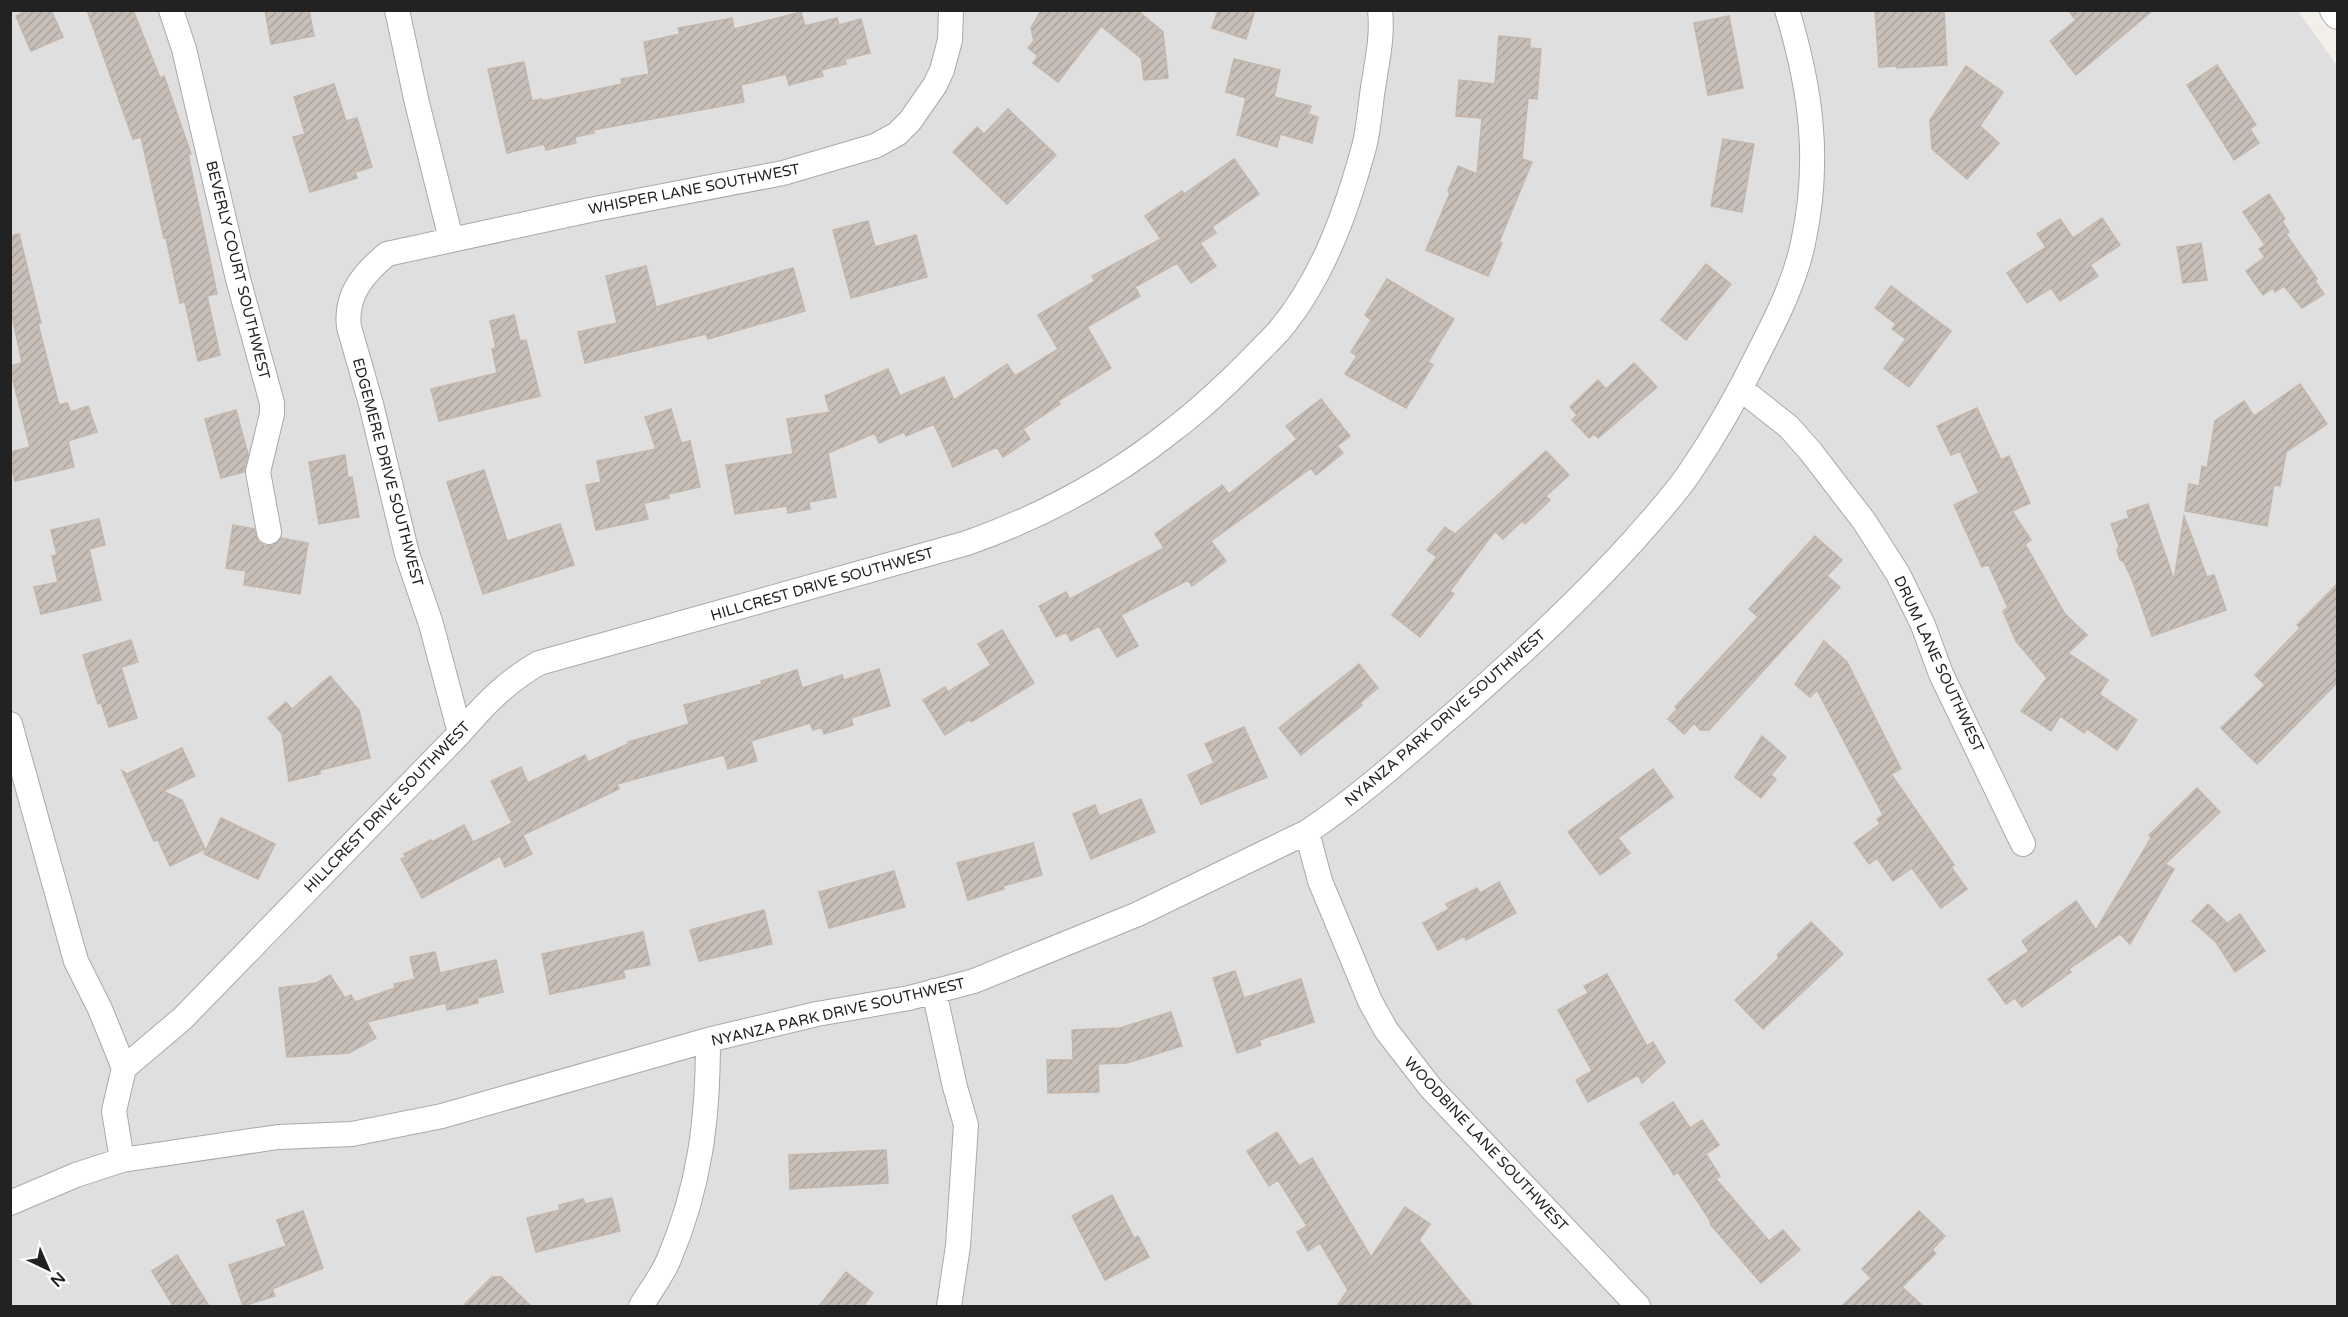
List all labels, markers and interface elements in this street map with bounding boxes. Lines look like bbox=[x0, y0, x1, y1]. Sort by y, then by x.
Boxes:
street label: BEVERLY COURT SOUTHWEST bbox=[202, 159, 274, 381]
street label: WHISPER LANE SOUTHWEST bbox=[587, 160, 801, 218]
street label: EDGEMERE DRIVE SOUTHWEST bbox=[349, 356, 427, 588]
street label: HILLCREST DRIVE SOUTHWEST bbox=[708, 543, 936, 625]
street label: DRUM LANE SOUTHWEST bbox=[1890, 573, 1988, 755]
street label: NYANZA PARK DRIVE SOUTHWEST bbox=[1341, 626, 1549, 810]
street label: HILLCREST DRIVE SOUTHWEST bbox=[300, 718, 474, 896]
street label: NYANZA PARK DRIVE SOUTHWEST bbox=[709, 974, 967, 1050]
street label: WOODBINE LANE SOUTHWEST bbox=[1400, 1053, 1572, 1235]
north arrow bbox=[18, 1239, 78, 1299]
text: N bbox=[46, 1267, 69, 1291]

